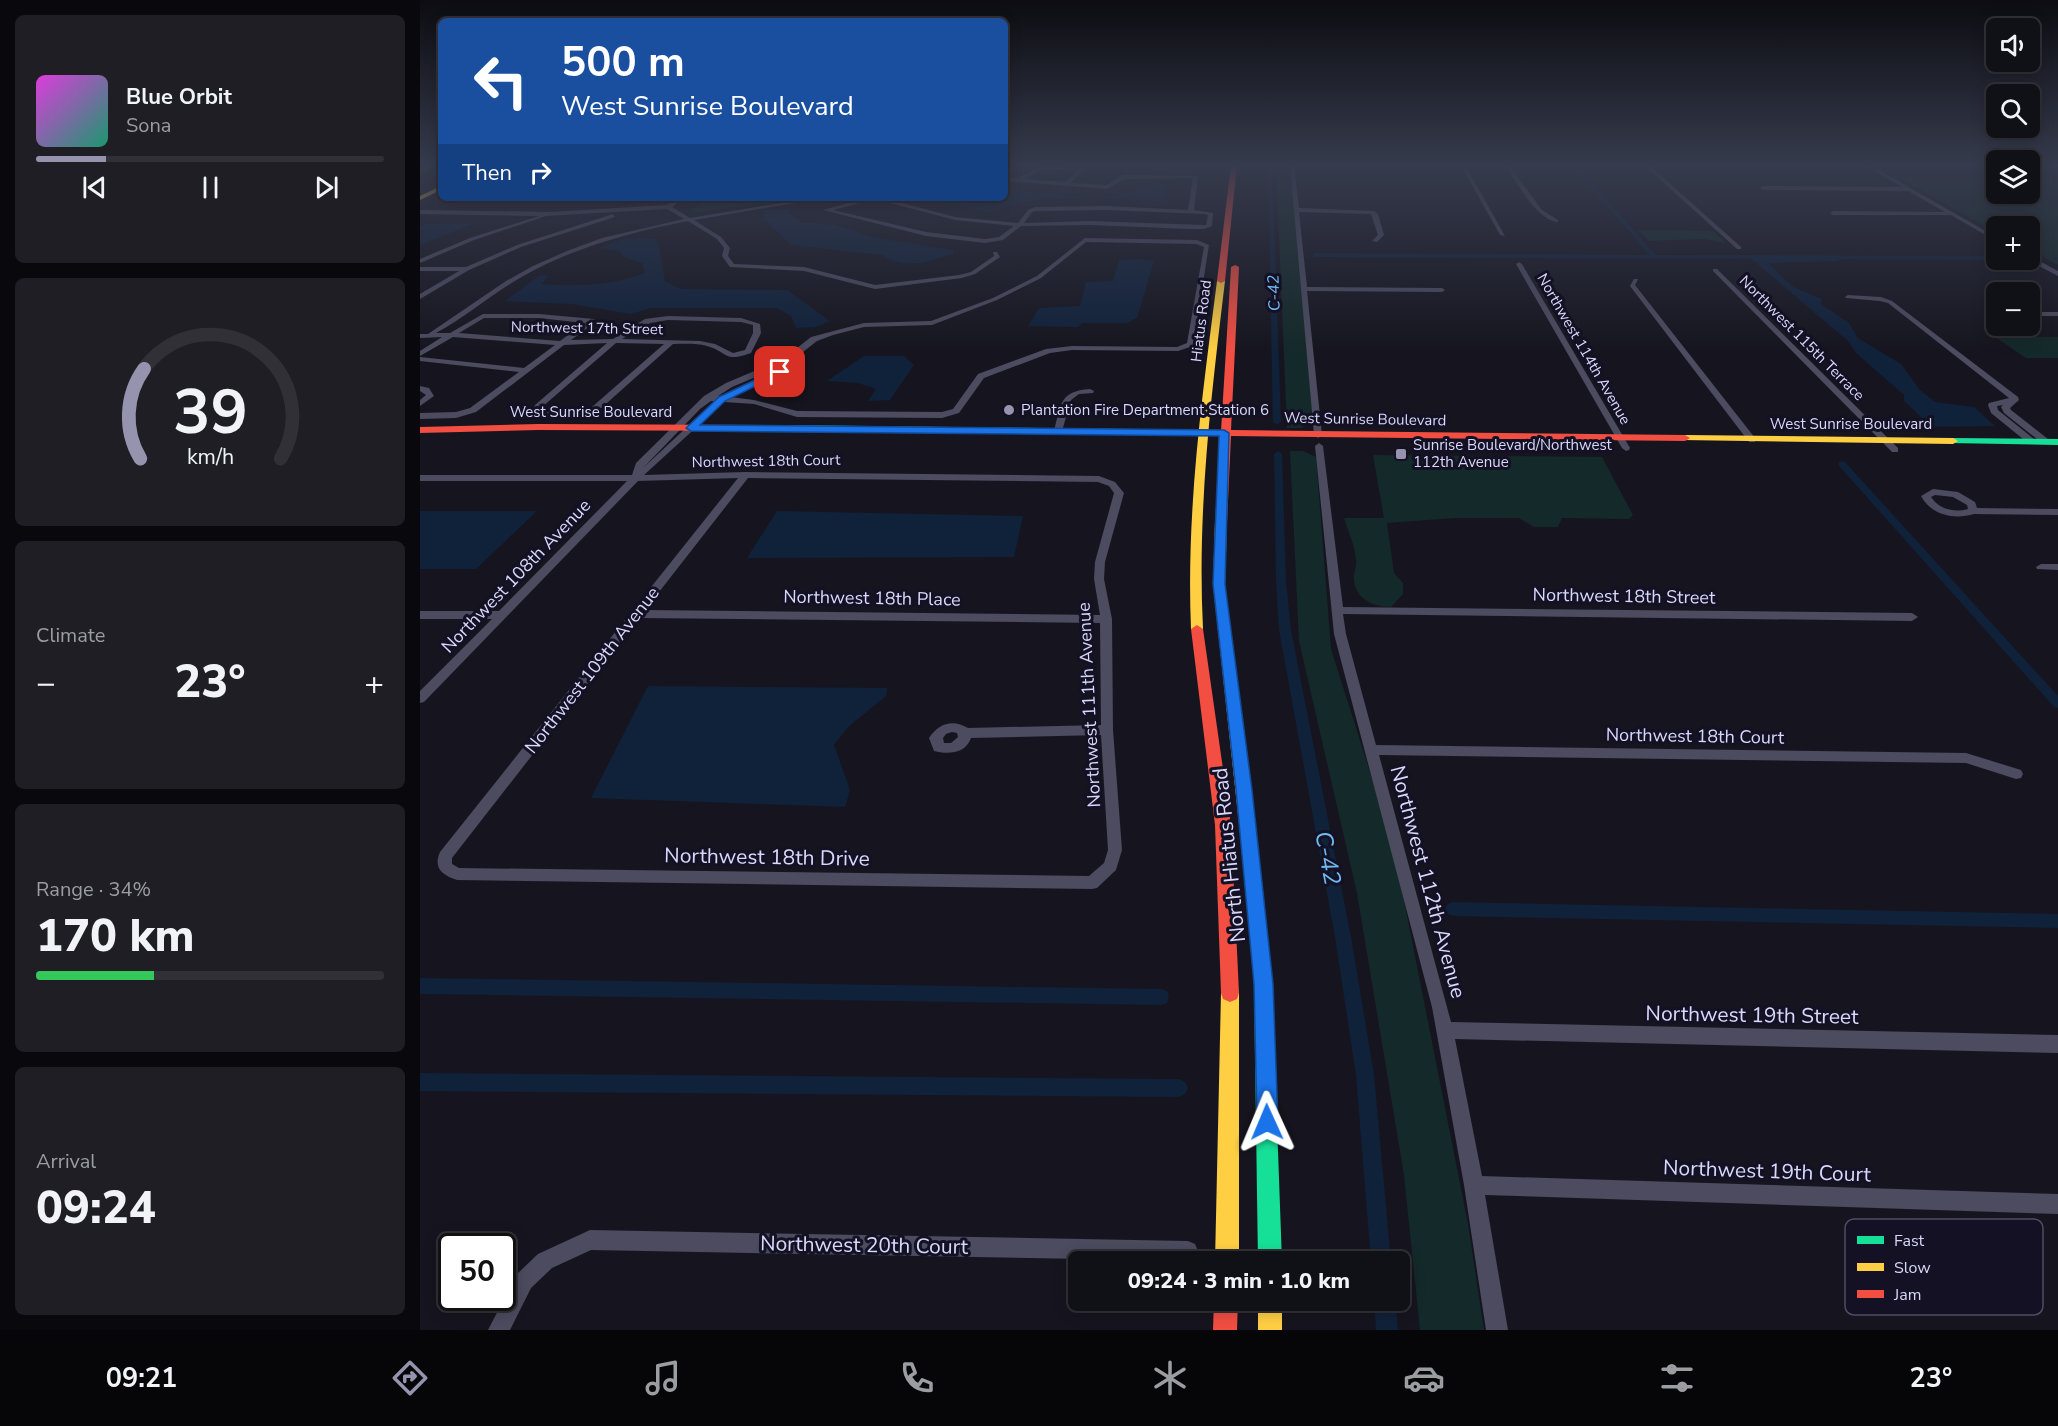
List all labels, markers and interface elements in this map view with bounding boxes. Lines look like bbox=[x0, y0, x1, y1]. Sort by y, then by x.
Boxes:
map controls bbox=[1986, 18, 2040, 336]
button: sound bbox=[1986, 18, 2040, 72]
text: 500 m bbox=[561, 34, 685, 91]
icon: left bbox=[462, 42, 540, 120]
text: Blue Orbit bbox=[126, 82, 232, 112]
button: search bbox=[1986, 84, 2040, 138]
text: West Sunrise Boulevard bbox=[561, 88, 854, 125]
text: Sona bbox=[126, 112, 171, 139]
button: layers bbox=[1986, 150, 2040, 204]
icon: right bbox=[524, 156, 557, 189]
text: Then bbox=[462, 158, 512, 188]
icon: previous bbox=[78, 171, 111, 204]
icon: pause bbox=[194, 171, 227, 204]
icon: next bbox=[310, 171, 343, 204]
button: + bbox=[1986, 216, 2040, 270]
street label: Northwest 114th Avenue bbox=[1533, 270, 1635, 428]
street label: Northwest 115th Terrace bbox=[1735, 271, 1869, 405]
water label: C-42 bbox=[1262, 274, 1286, 311]
street label: Hiatus Road bbox=[1186, 279, 1216, 363]
button: − bbox=[1986, 282, 2040, 336]
street label: Northwest 17th Street bbox=[511, 317, 664, 339]
pin bbox=[754, 346, 805, 397]
icon: arrive bbox=[763, 355, 796, 388]
text: 39 bbox=[173, 370, 247, 455]
place label: Plantation Fire Department Station 6 bbox=[1021, 400, 1269, 420]
street label: West Sunrise Boulevard bbox=[510, 402, 672, 422]
marker: Plantation Fire Department Station 6 bbox=[1002, 403, 1016, 417]
street label: West Sunrise Boulevard bbox=[1284, 408, 1446, 430]
street label: West Sunrise Boulevard bbox=[1770, 414, 1932, 434]
place label: Sunrise Boulevard/Northwest 112th Avenue bbox=[1413, 435, 1613, 472]
text: km/h bbox=[186, 442, 234, 472]
marker: Sunrise Boulevard/Northwest 112th Avenue bbox=[1394, 447, 1408, 461]
street label: Northwest 18th Court bbox=[692, 450, 841, 472]
street label: Northwest 108th Avenue bbox=[436, 494, 596, 658]
street label: Northwest 109th Avenue bbox=[519, 582, 665, 758]
street label: Northwest 18th Street bbox=[1532, 582, 1716, 610]
street label: Northwest 18th Place bbox=[783, 584, 961, 612]
street label: Northwest 111th Avenue bbox=[1072, 602, 1106, 808]
text: Climate bbox=[36, 622, 105, 649]
text: 23° bbox=[174, 652, 246, 713]
text: − bbox=[36, 661, 56, 706]
text: + bbox=[364, 661, 384, 706]
street label: Northwest 18th Court bbox=[1606, 722, 1785, 750]
street label: Northwest 112th Avenue bbox=[1383, 763, 1473, 1001]
street label: North Hiatus Road bbox=[1206, 766, 1252, 944]
water label: C-42 bbox=[1307, 828, 1349, 888]
street label: Northwest 18th Drive bbox=[664, 841, 870, 873]
text: Range · 34% bbox=[36, 876, 151, 903]
text: 170 km bbox=[36, 906, 195, 967]
street label: Northwest 19th Street bbox=[1645, 999, 1859, 1031]
position arrow bbox=[1235, 1090, 1299, 1154]
text: Arrival bbox=[36, 1148, 96, 1175]
street label: Northwest 19th Court bbox=[1663, 1153, 1872, 1189]
text: 09:24 bbox=[36, 1178, 156, 1239]
legend bbox=[1845, 1219, 2043, 1315]
street label: Northwest 20th Court bbox=[760, 1229, 969, 1261]
text: Fast bbox=[1894, 1230, 1925, 1252]
speed limit sign: 50 bbox=[438, 1233, 516, 1311]
text: Slow bbox=[1894, 1257, 1931, 1279]
text: 09:24 · 3 min · 1.0 km bbox=[1128, 1266, 1350, 1296]
text: Jam bbox=[1893, 1284, 1921, 1306]
icon: directions bbox=[389, 1357, 431, 1399]
icon: music bbox=[642, 1357, 684, 1399]
icon: phone bbox=[896, 1357, 938, 1399]
icon: climate bbox=[1149, 1357, 1191, 1399]
icon: car bbox=[1403, 1357, 1445, 1399]
icon: filters bbox=[1656, 1357, 1698, 1399]
text: 09:21 bbox=[106, 1360, 177, 1397]
text: 23° bbox=[1910, 1360, 1952, 1397]

